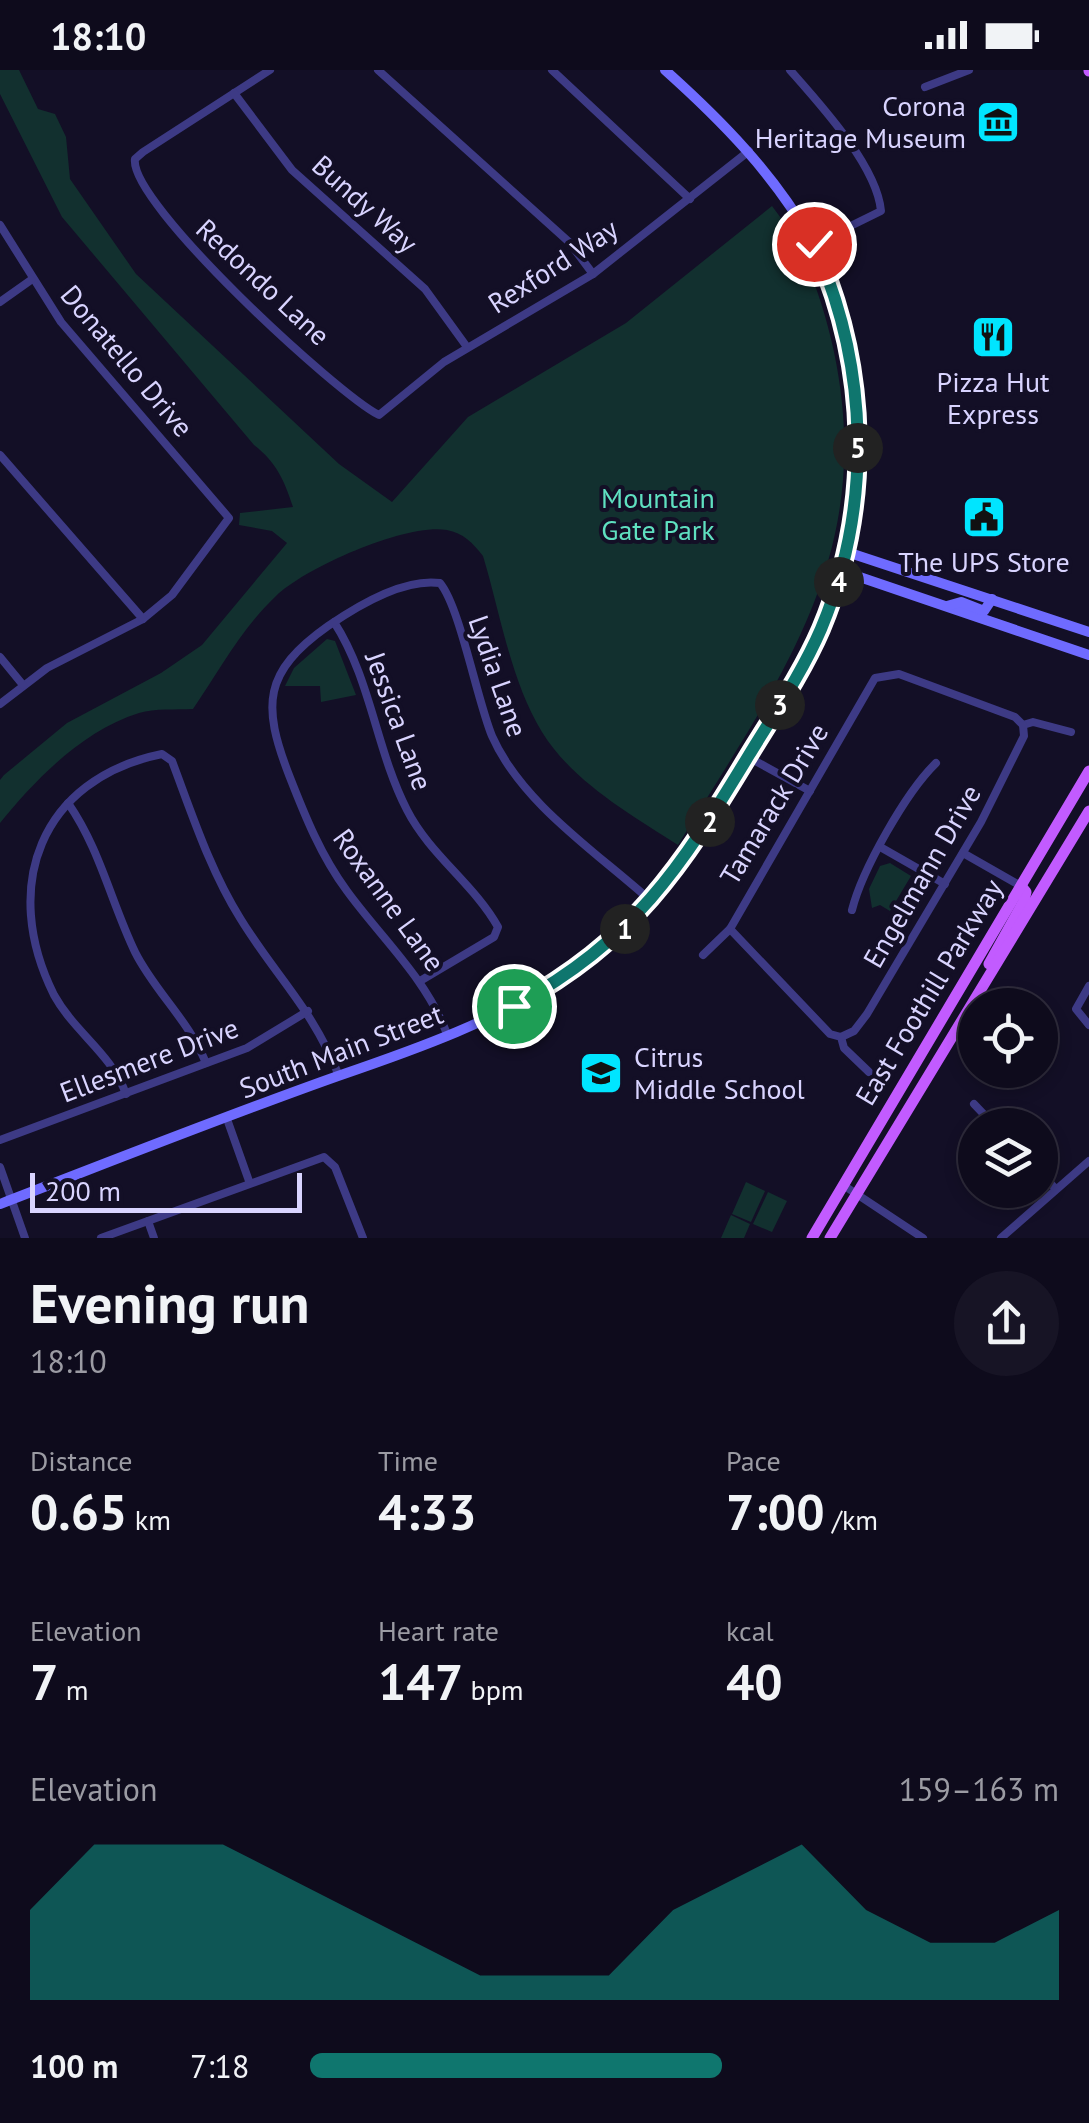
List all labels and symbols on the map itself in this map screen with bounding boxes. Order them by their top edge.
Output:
place label: Corona Heritage Museum [755,87,966,156]
museum icon: Corona Heritage Museum [975,99,1021,145]
street label: Bundy Way [305,146,426,261]
pin [772,202,857,287]
street label: Redondo Lane [189,210,338,353]
street label: Rexford Way [481,210,625,321]
street label: Donatello Drive [53,277,202,444]
restaurant icon: Pizza Hut Express [970,314,1016,360]
place label: Pizza Hut Express [937,363,1050,432]
pin: 5 [833,423,883,473]
park label: Mountain Gate Park [601,479,715,548]
public building icon: The UPS Store [961,494,1007,540]
place label: The UPS Store [898,543,1070,580]
pin: 4 [814,557,864,607]
street label: Lydia Lane [460,610,536,741]
street label: Jessica Lane [357,646,442,795]
pin: 3 [755,680,805,730]
street label: Tamarack Drive [711,716,836,891]
street label: Engelmann Drive [854,778,989,974]
pin: 2 [685,797,735,847]
street label: Roxanne Lane [325,821,454,978]
street label: East Foothill Parkway [846,872,1011,1112]
pin: 1 [600,904,650,954]
pin [472,964,557,1049]
street label: South Main Street [234,995,448,1106]
street label: Ellesmere Drive [54,1009,243,1111]
place label: Citrus Middle School [634,1038,805,1107]
school or university icon: Citrus Middle School [578,1050,624,1096]
scale bar [30,1168,302,1212]

